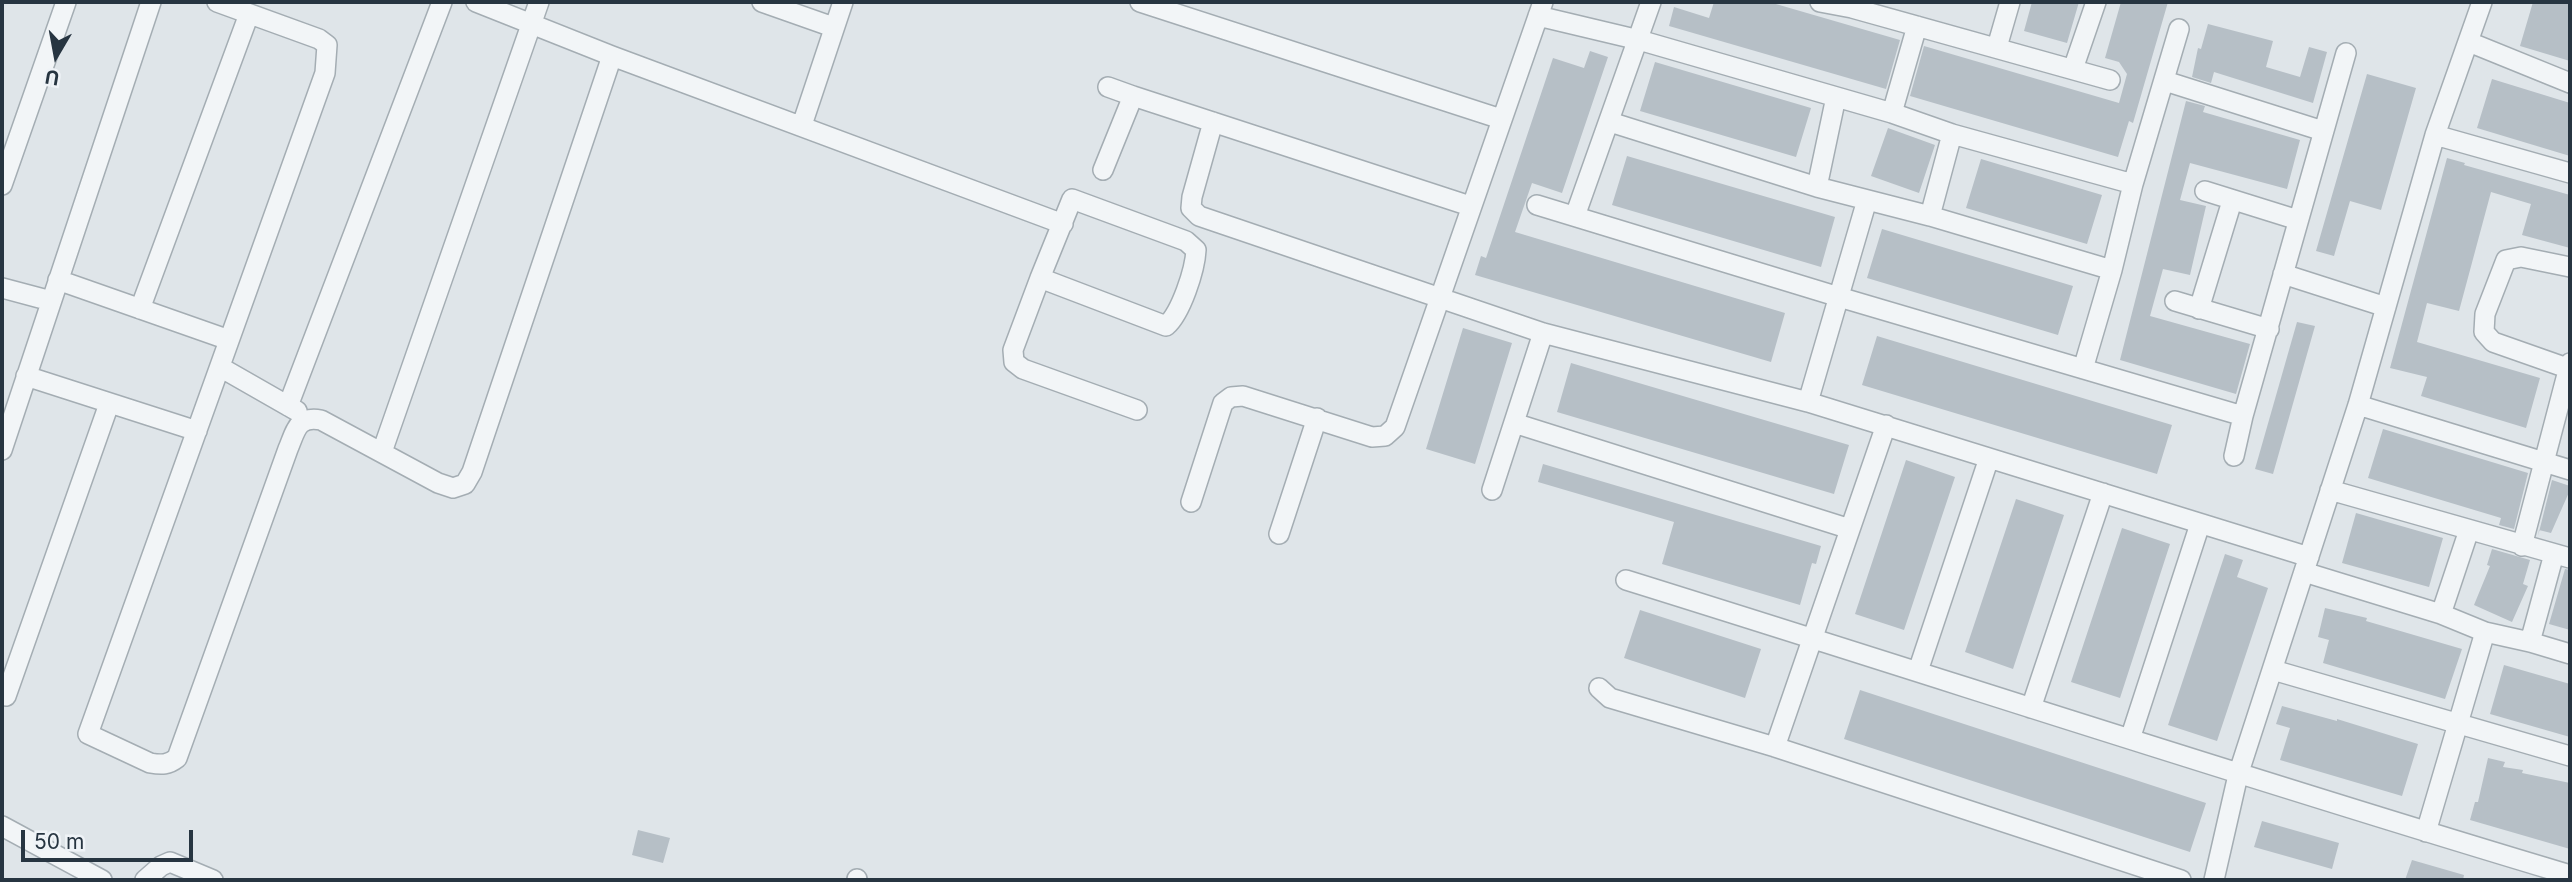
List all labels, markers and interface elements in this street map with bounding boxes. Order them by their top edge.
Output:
north arrow [21,21,91,91]
text: U [43,65,61,90]
scale bar [24,816,196,860]
text: 50 m [34,829,84,854]

